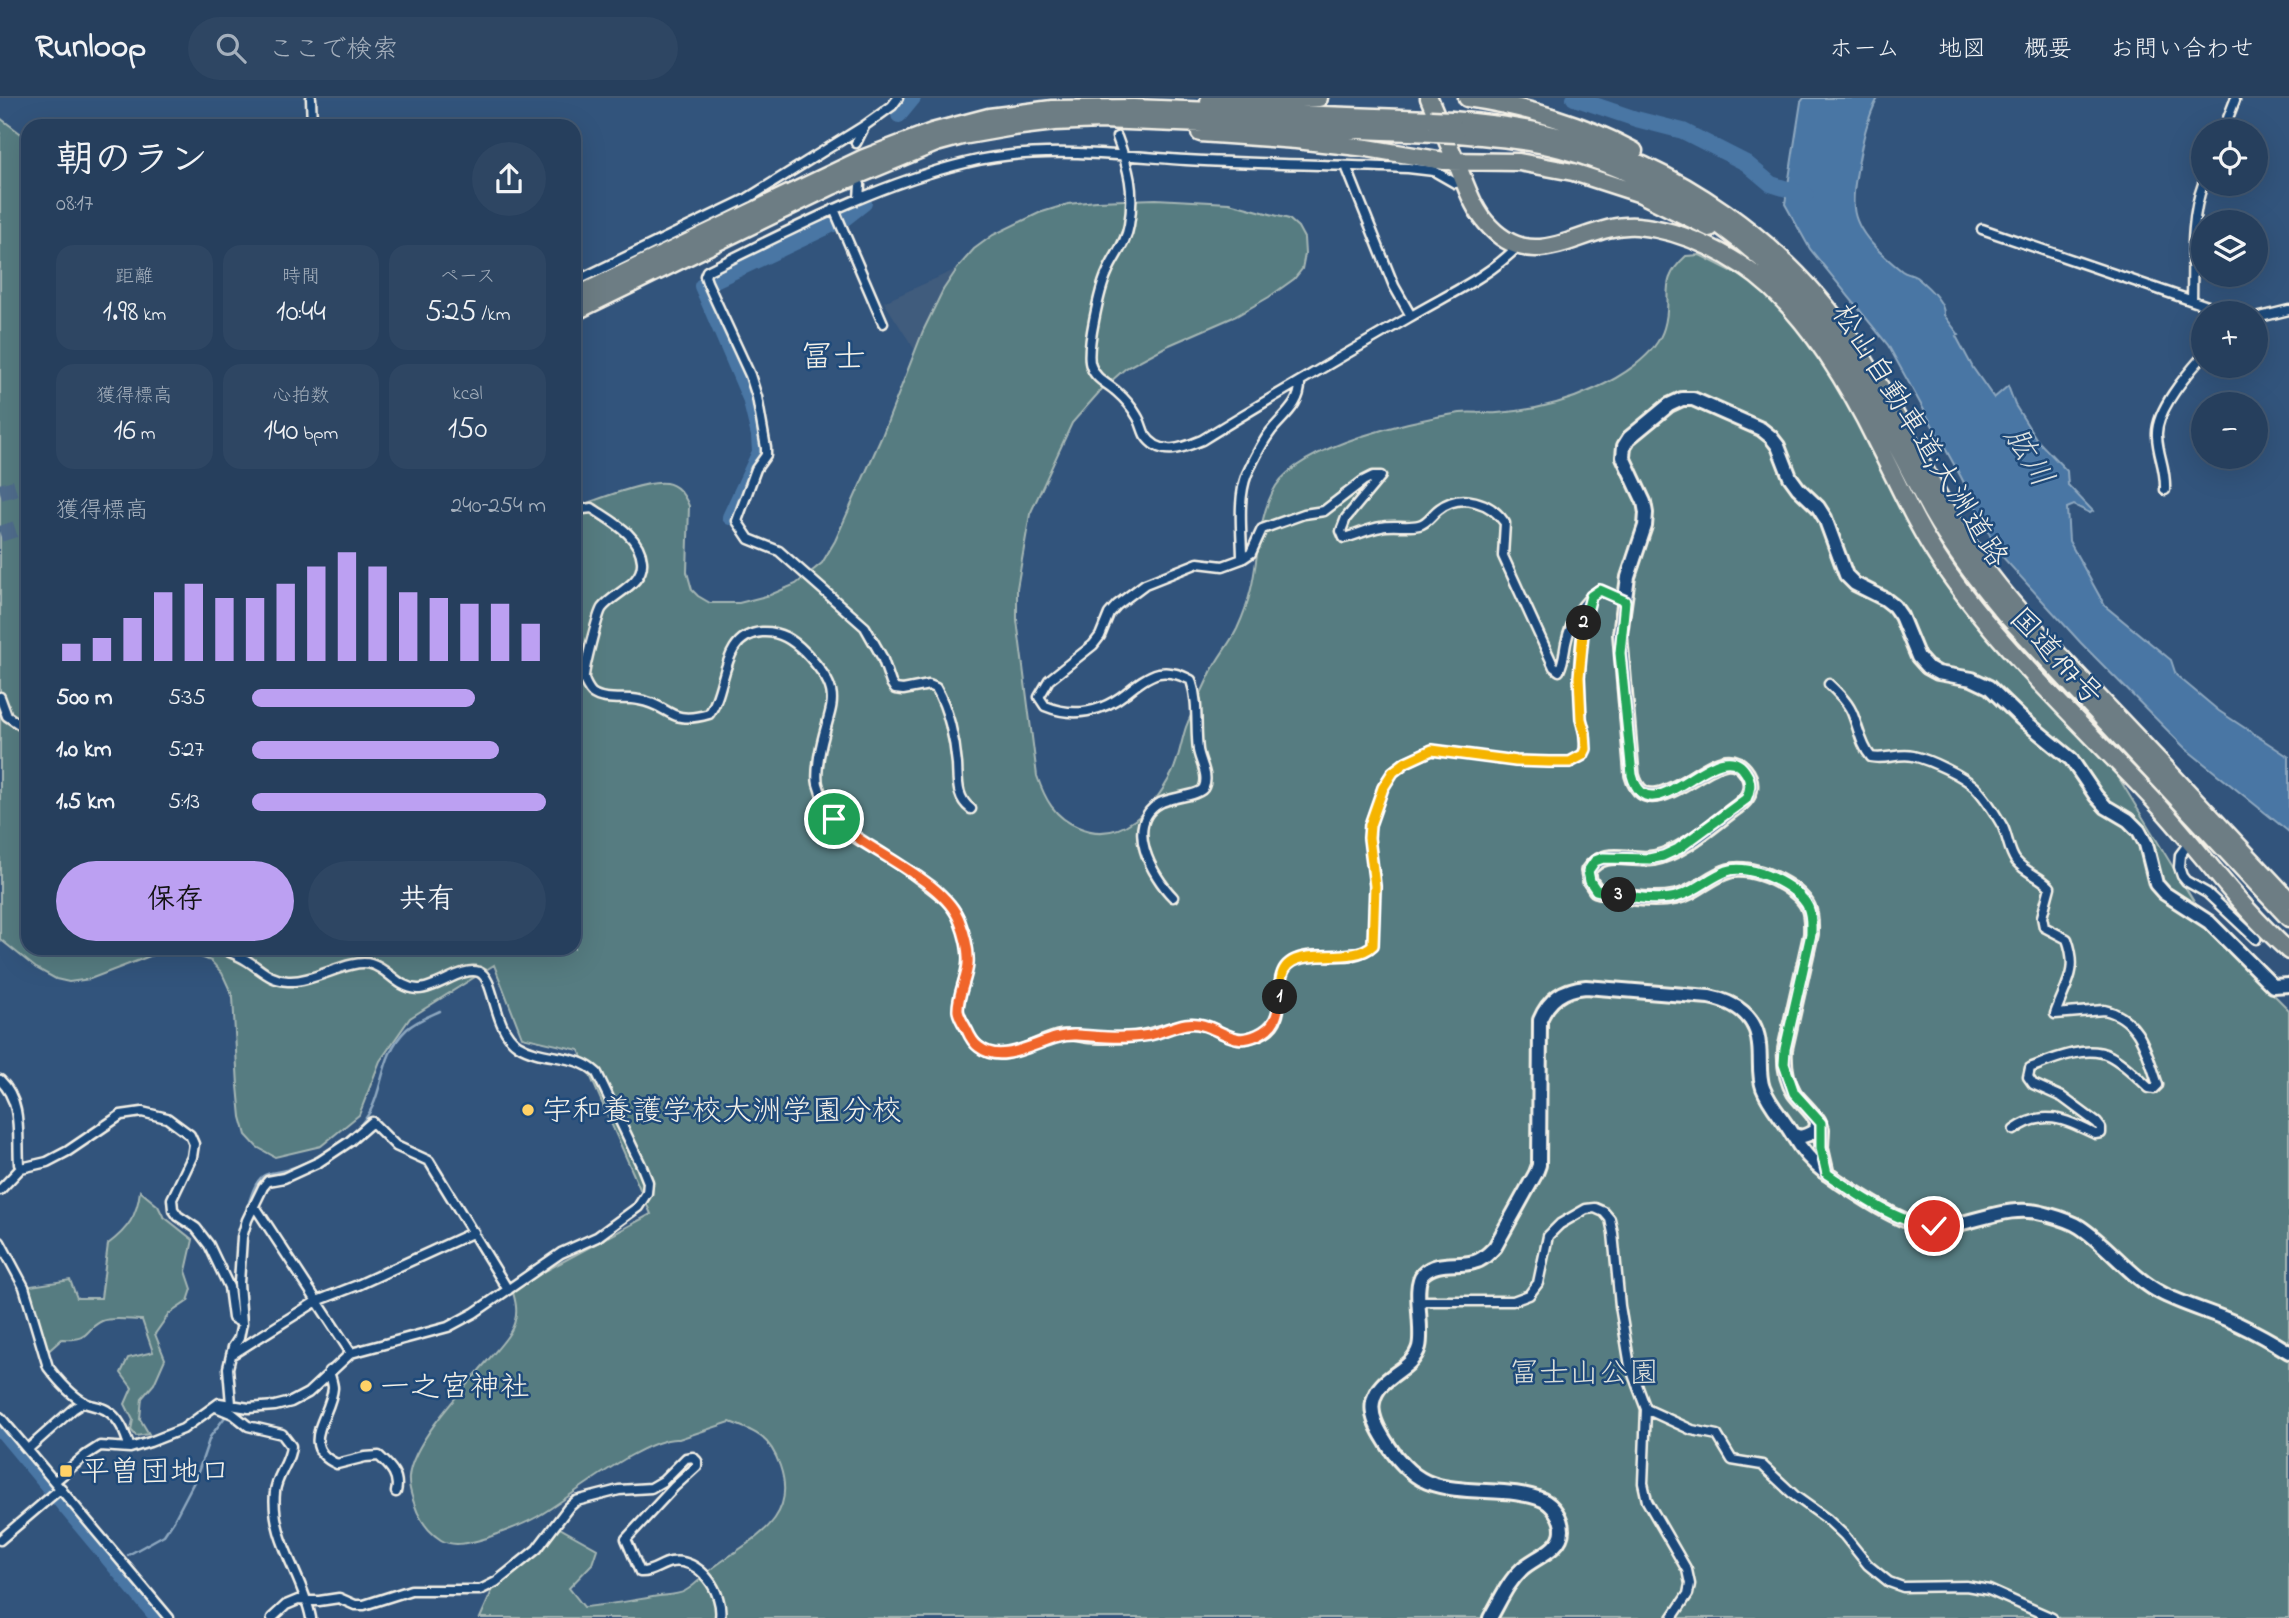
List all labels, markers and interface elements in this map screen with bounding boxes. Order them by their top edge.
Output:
search box [188,17,678,80]
text: Runloop [35,24,146,72]
icon: search [212,29,250,67]
text: ここで検索 [268,32,398,70]
text: ホーム [1829,33,1900,68]
text: 地図 [1938,33,1986,68]
text: 概要 [2024,33,2072,68]
text: お問い合わせ [2110,33,2254,68]
map controls [2191,119,2268,469]
button: locate [2191,119,2268,196]
text: 朝のラン [56,134,208,190]
button: share [472,142,546,216]
text: 08:17 [56,188,93,221]
button: layers [2191,210,2268,287]
text: 距離 [115,264,153,291]
text: 時間 [282,264,320,291]
text: ペース [440,264,496,291]
text: 1.98 [102,291,138,335]
text: 10:44 [276,291,326,335]
text: 5:25 [425,291,477,335]
street label: 松山自動車道;大洲道路 [1819,296,2018,577]
button: + [2191,301,2268,378]
text: km [138,302,166,329]
text: /km [477,302,510,329]
district label: 冨士 [800,335,866,383]
text: kcal [453,381,483,408]
text: 獲得標高 [96,383,172,410]
text: 心拍数 [272,383,330,410]
button: − [2191,392,2268,469]
text: 150 [448,408,488,452]
text: 16 [113,410,136,454]
text: 140 [264,410,298,454]
water label: 肱川 [1990,418,2064,497]
text: m [136,421,155,448]
text: bpm [298,421,338,448]
text: 240–254 m [451,490,546,523]
text: 獲得標高 [56,495,148,528]
street label: 国道197号 [1997,599,2112,717]
pin: 2 [1566,606,1602,640]
text: 2 [1579,609,1588,636]
text: 500 m [56,682,113,715]
text: 5:35 [168,682,206,715]
text: 1.0 km [56,734,112,767]
text: 5:27 [168,734,204,767]
text: 1.5 km [56,786,115,819]
text: 5:13 [168,786,200,819]
pin [804,789,864,849]
icon: arrive [815,800,853,838]
button: 保存 [56,861,294,941]
button: 共有 [308,861,546,941]
pin: 3 [1602,878,1636,912]
text: 3 [1615,881,1622,908]
pin: 1 [1262,979,1298,1014]
text: 1 [1276,983,1283,1010]
place label: 宇和養護学校大洲学園分校 [542,1091,902,1135]
marker: 宇和養護学校大洲学園分校 [520,1102,536,1118]
pin [1904,1196,1964,1256]
icon: check [1915,1207,1953,1245]
park label: 冨士山公園 [1509,1353,1659,1397]
place label: 一之宮神社 [380,1367,530,1411]
marker: 一之宮神社 [358,1378,374,1394]
place label: 平曽団地口 [80,1452,230,1496]
marker: 平曽団地口 [58,1463,74,1479]

